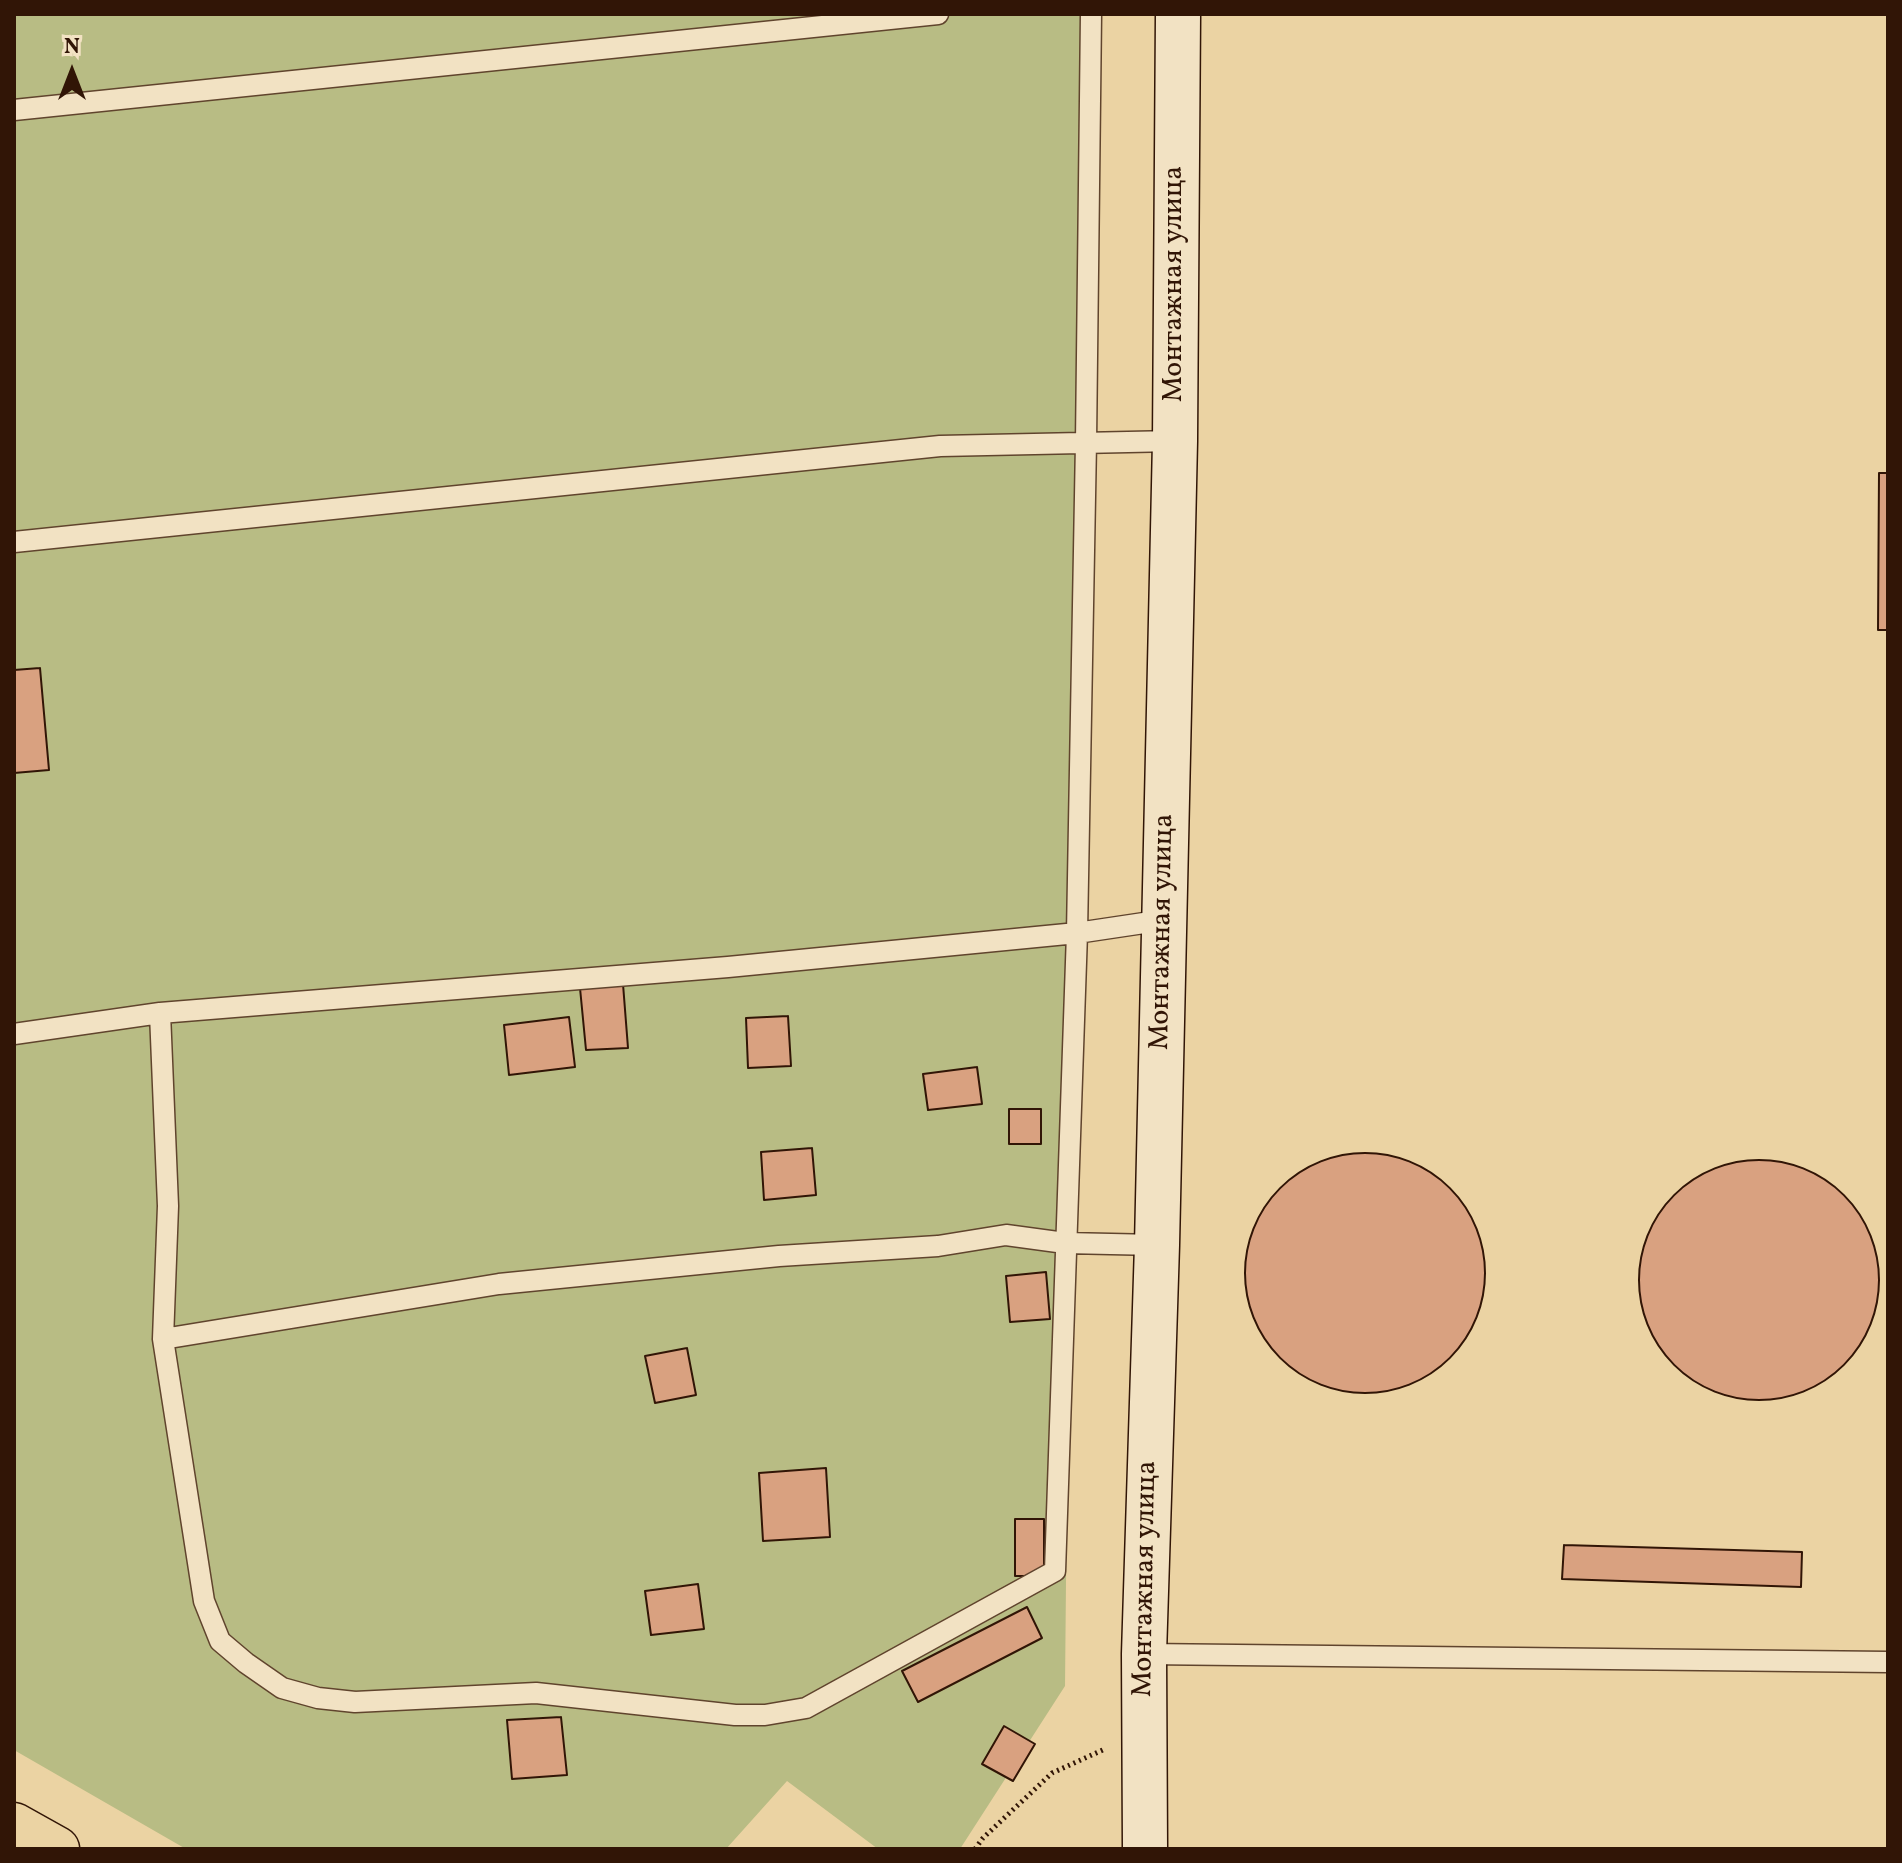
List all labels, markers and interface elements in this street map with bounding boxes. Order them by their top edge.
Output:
north arrow [32,32,112,112]
text: N [64,32,80,63]
street label: Монтажная улица [1159,166,1193,402]
street label: Монтажная улица [1145,814,1183,1050]
street label: Монтажная улица [1128,1461,1166,1697]

